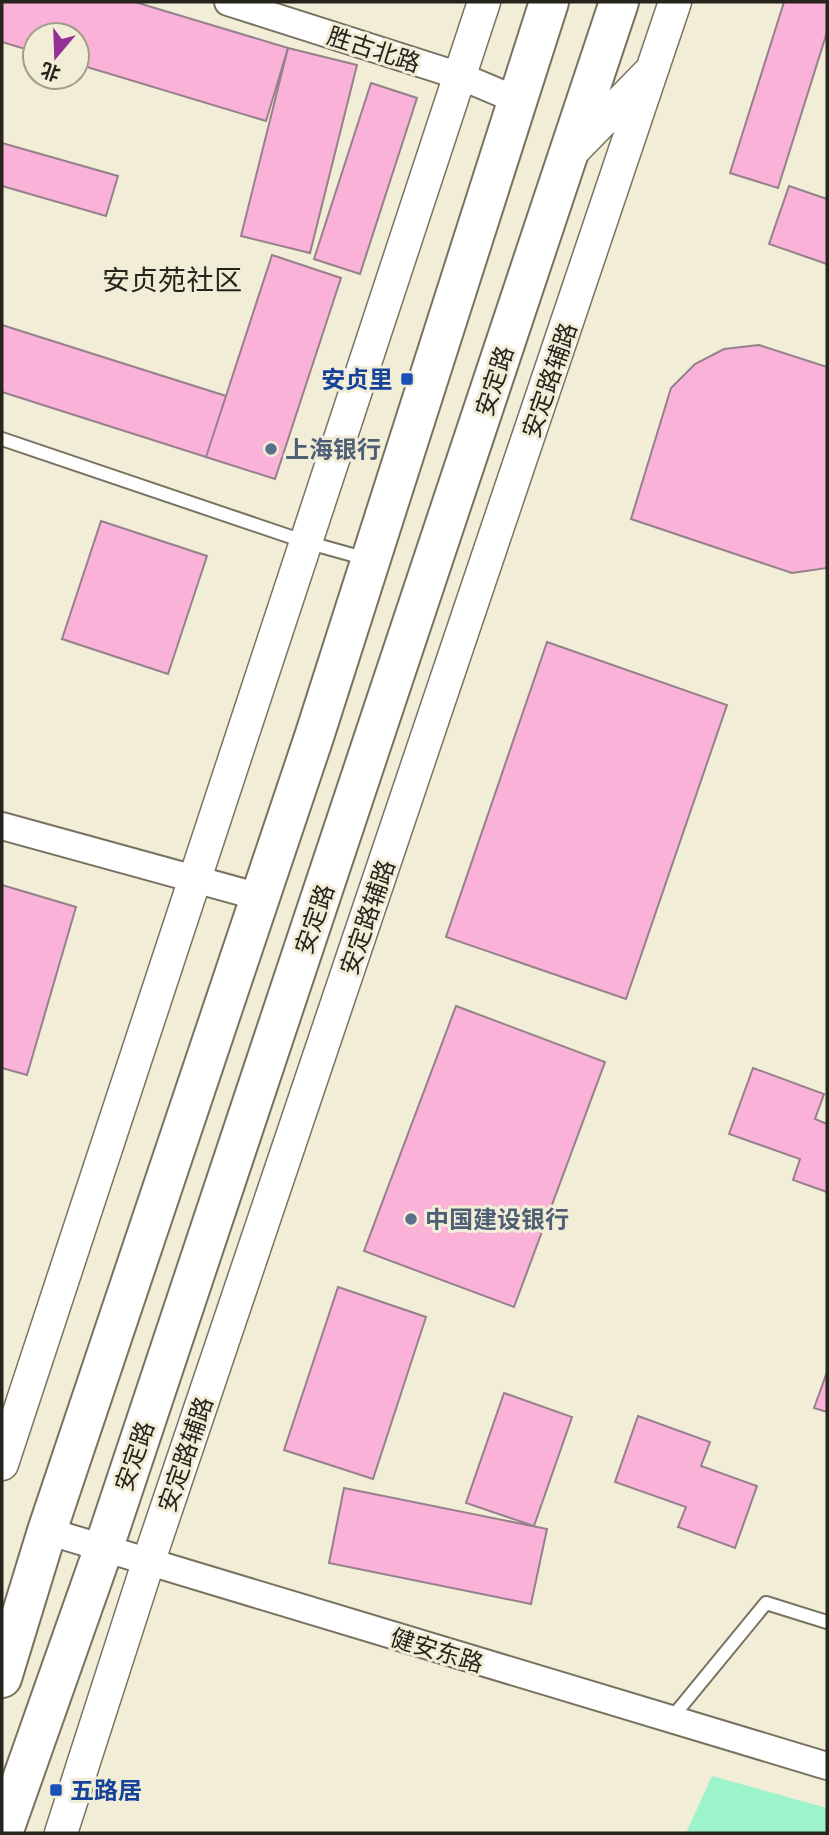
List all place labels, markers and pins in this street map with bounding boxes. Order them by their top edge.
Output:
place label: 安贞里 [321,361,393,397]
marker: 安贞里 [399,371,415,387]
place label: 上海银行 [285,431,381,467]
marker: 上海银行 [263,441,279,457]
place label: 中国建设银行 [425,1201,569,1237]
marker: 中国建设银行 [403,1211,419,1227]
place label: 五路居 [70,1772,142,1808]
marker: 五路居 [48,1782,64,1798]

